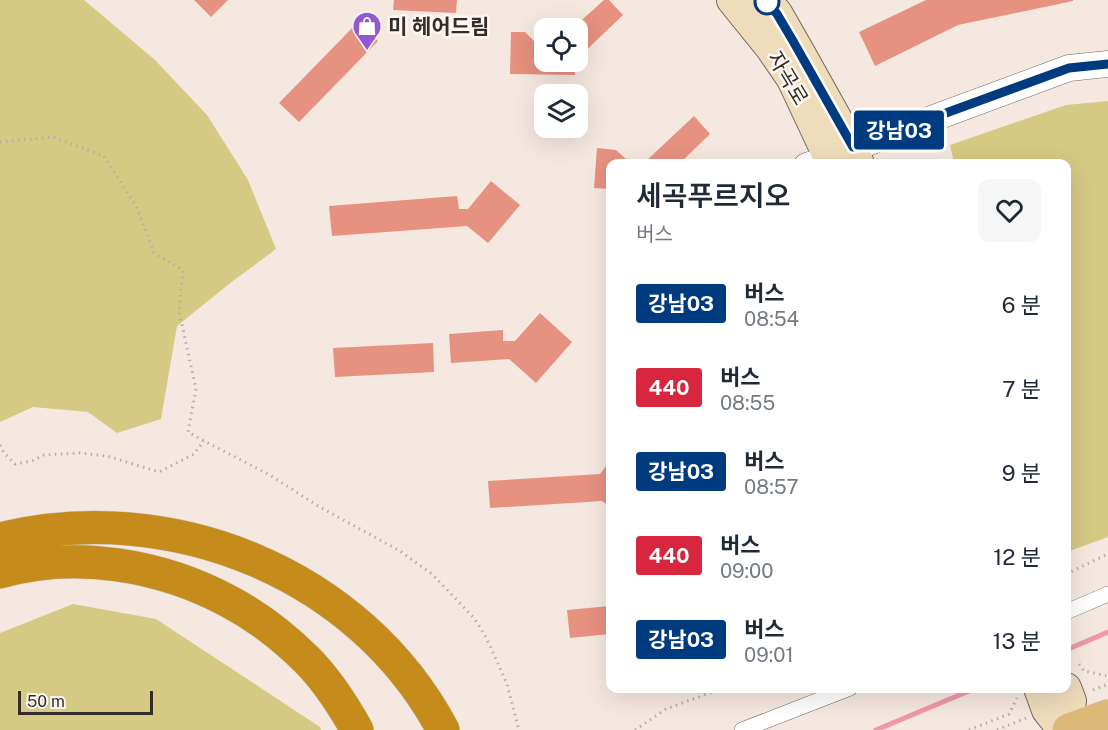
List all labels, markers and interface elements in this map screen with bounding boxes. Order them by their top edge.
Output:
unlabelled marker [754,0,780,15]
shop icon: 미 헤어드림 [351,10,383,52]
place label: 미 헤어드림 [388,14,489,39]
map controls [534,18,588,138]
button: locate [534,18,588,72]
street label: 자곡로 [762,47,814,109]
button: layers [534,84,588,138]
line badge: 강남03 [857,110,941,150]
text: 강남03 [866,118,932,143]
text: 세곡푸르지오 [636,179,791,212]
button: heart [978,179,1041,242]
text: 버스 [636,222,673,246]
text: 버스 [744,280,785,306]
text: 강남03 [648,291,714,316]
text: 6 분 [1002,292,1041,318]
text: 08:54 [744,307,799,331]
text: 버스 [720,364,760,390]
text: 440 [648,375,690,400]
text: 7 분 [1002,376,1041,402]
text: 08:55 [720,391,775,415]
text: 버스 [744,448,785,474]
text: 강남03 [648,459,714,484]
text: 9 분 [1002,460,1041,486]
text: 08:57 [744,475,798,499]
text: 버스 [720,532,760,558]
text: 440 [648,543,690,568]
text: 12 분 [993,544,1041,570]
text: 09:00 [720,559,773,583]
text: 버스 [744,616,785,642]
text: 강남03 [648,627,714,652]
text: 13 분 [993,628,1041,654]
text: 09:01 [744,643,794,667]
scale bar [18,688,153,716]
text: 50 m [27,692,65,711]

